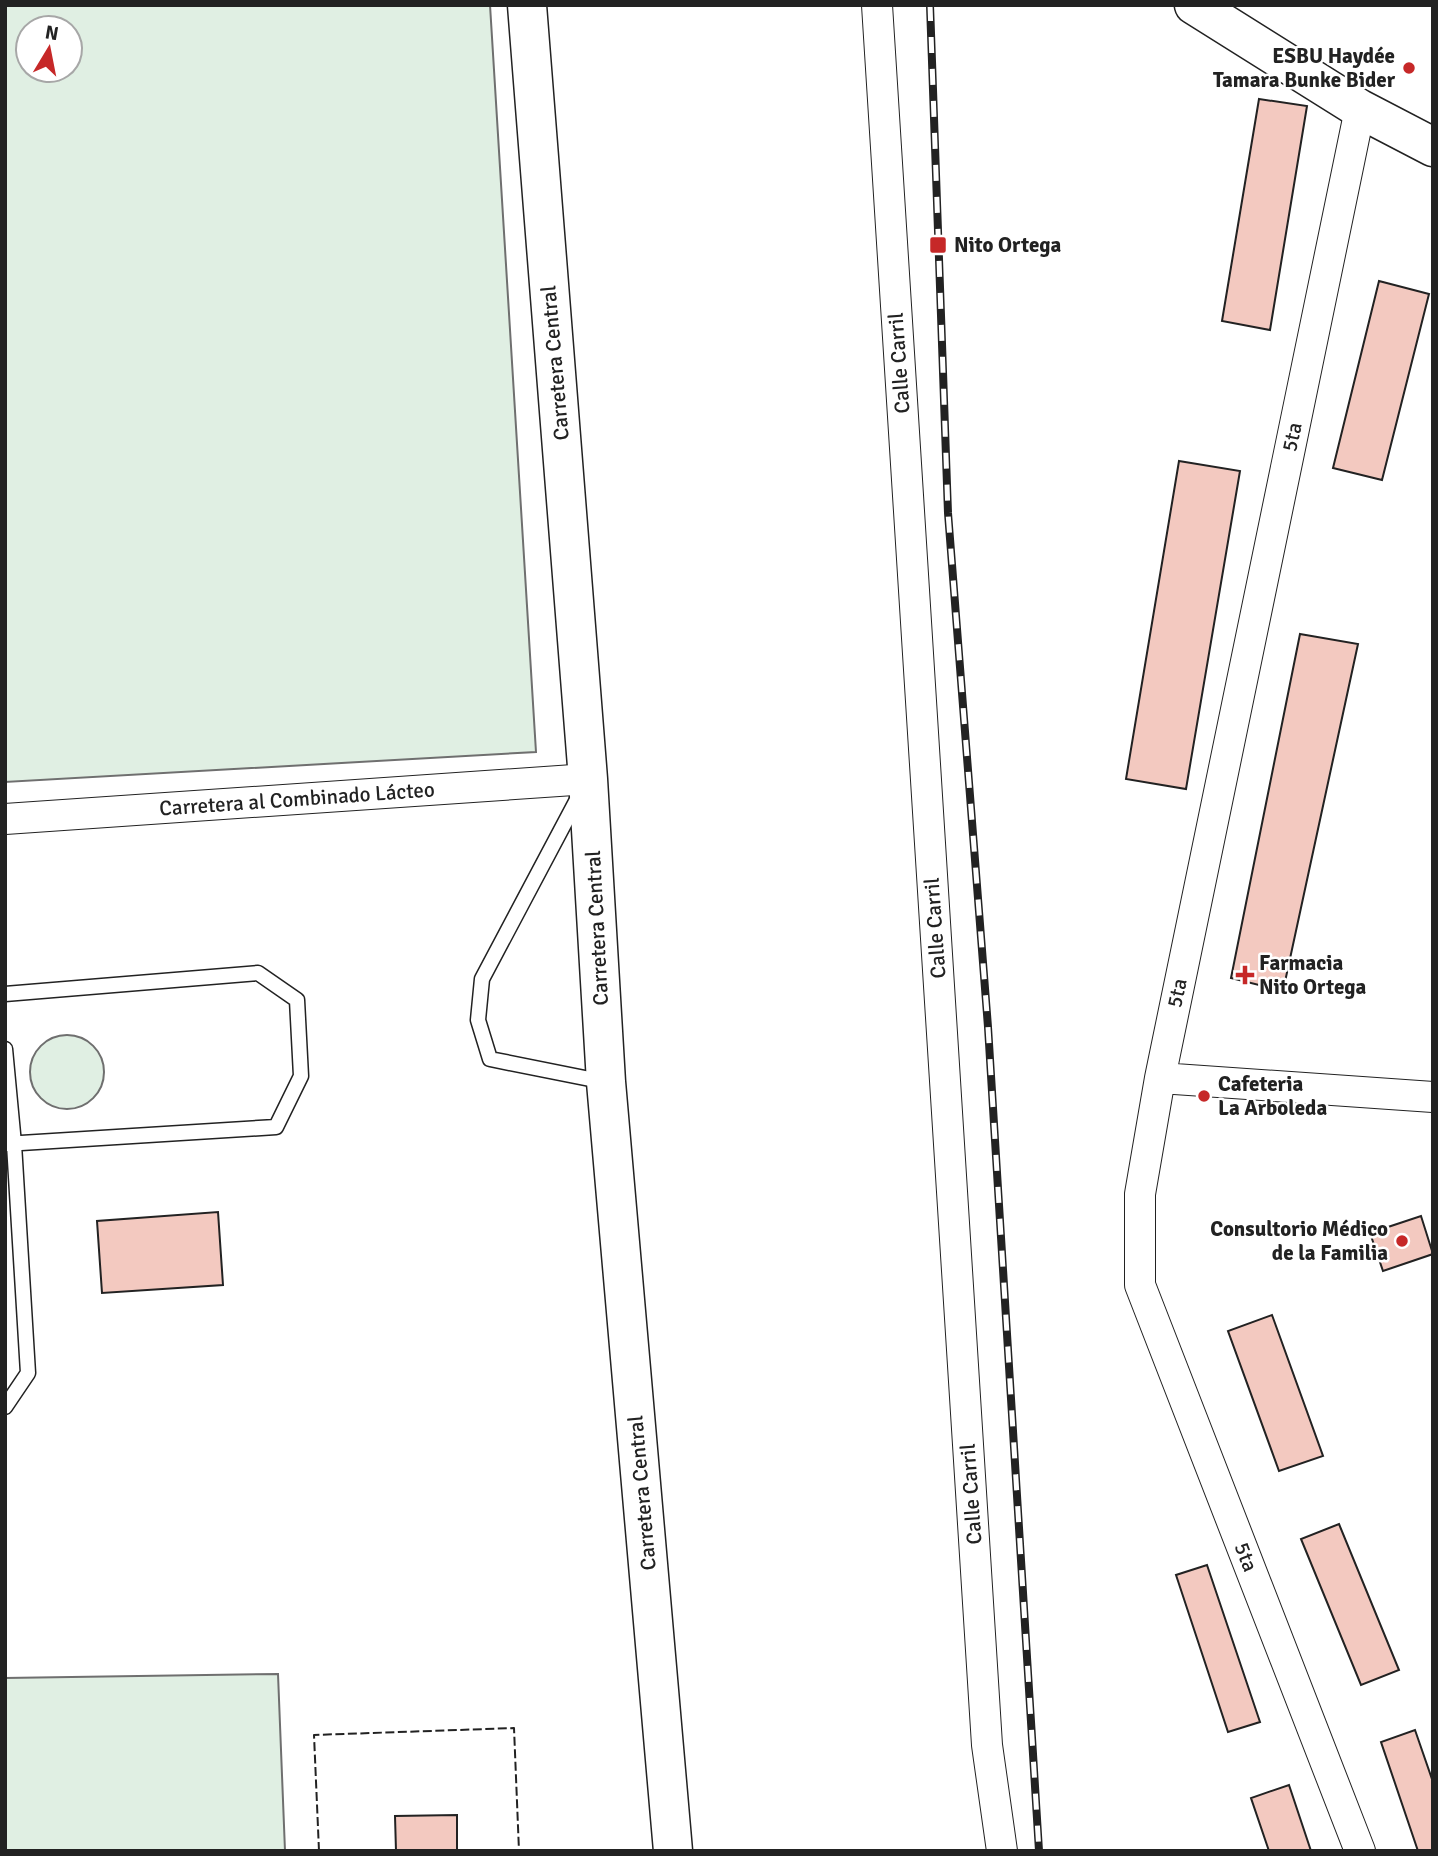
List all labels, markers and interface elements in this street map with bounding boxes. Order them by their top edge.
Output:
north arrow [14,14,84,84]
text: N [43,20,60,46]
place label: ESBU Haydée Tamara Bunke Bider [1213,43,1396,93]
marker: ESBU Haydée Tamara Bunke Bider [1401,60,1417,76]
place label: Nito Ortega [954,232,1062,258]
marker: Nito Ortega [928,235,948,255]
street label: Carretera Central [535,284,575,442]
street label: Calle Carril [883,312,915,414]
street label: 5ta [1276,420,1308,454]
street label: Carretera al Combinado Lácteo [158,776,436,822]
street label: Carretera Central [580,850,614,1006]
street label: Calle Carril [919,877,951,979]
place label: Farmacia Nito Ortega [1259,950,1367,1000]
marker: Farmacia Nito Ortega [1237,967,1253,983]
street label: 5ta [1161,976,1193,1010]
place label: Cafeteria La Arboleda [1218,1071,1327,1121]
marker: Cafeteria La Arboleda [1196,1088,1212,1104]
place label: Consultorio Médico de la Familia [1210,1216,1388,1266]
marker: Consultorio Médico de la Familia [1394,1233,1410,1249]
street label: Carretera Central [622,1414,662,1572]
street label: Calle Carril [955,1443,987,1545]
street label: 5ta [1229,1539,1263,1575]

